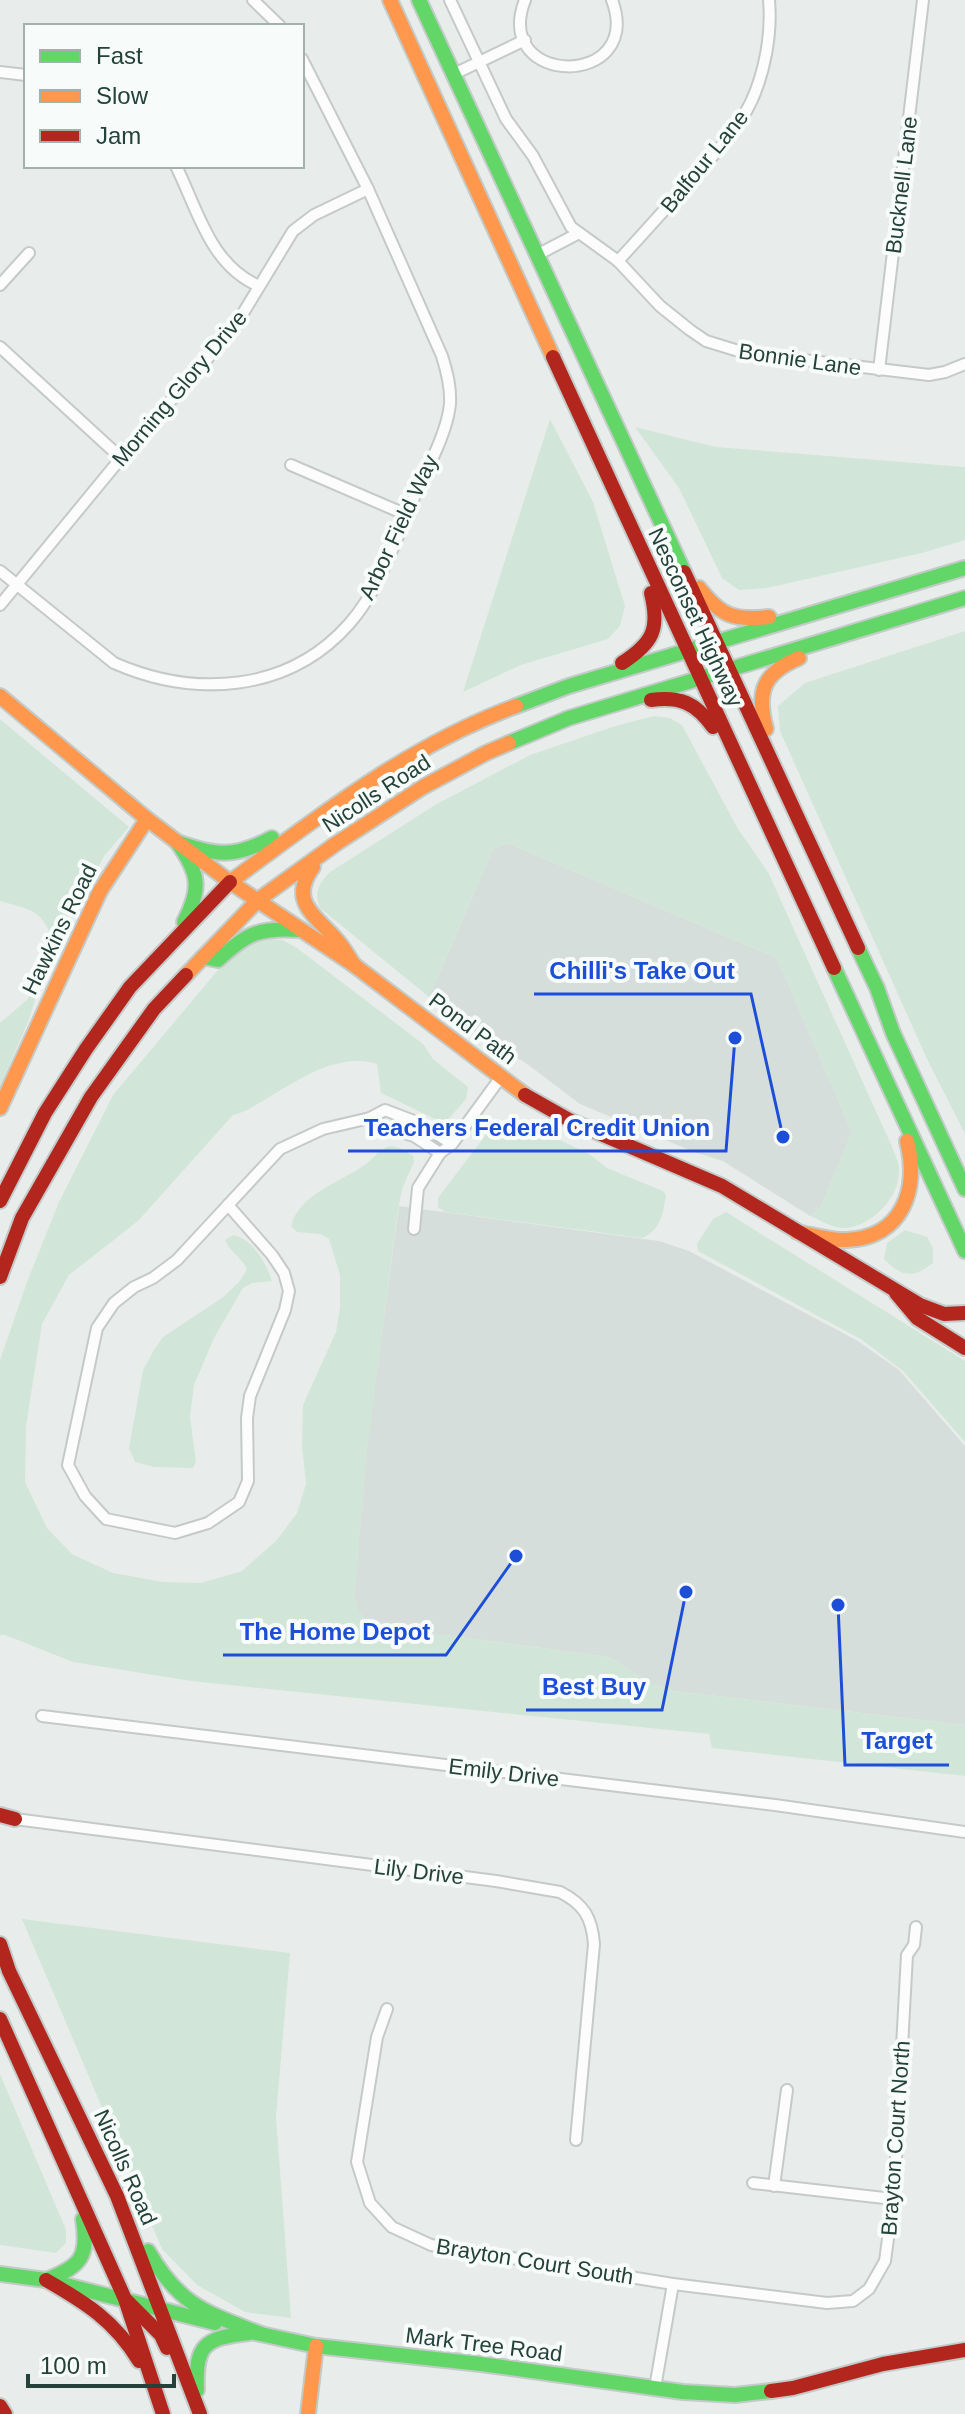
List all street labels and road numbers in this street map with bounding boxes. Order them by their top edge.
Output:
street label: Balfour Lane [655,105,753,218]
street label: Bucknell Lane [881,115,922,255]
street label: Morning Glory Drive [107,305,252,471]
street label: Bonnie Lane [737,339,863,380]
street label: Arbor Field Way [354,451,443,604]
street label: Nesconset Highway [643,524,748,711]
street label: Nicolls Road [318,749,435,838]
street label: Hawkins Road [17,860,102,998]
street label: Pond Path [424,987,521,1069]
street label: Emily Drive [447,1753,561,1792]
street label: Lily Drive [373,1854,465,1889]
street label: Brayton Court North [876,2040,915,2236]
street label: Nicolls Road [89,2106,162,2229]
street label: Brayton Court South [435,2234,635,2289]
street label: Mark Tree Road [404,2322,564,2367]

